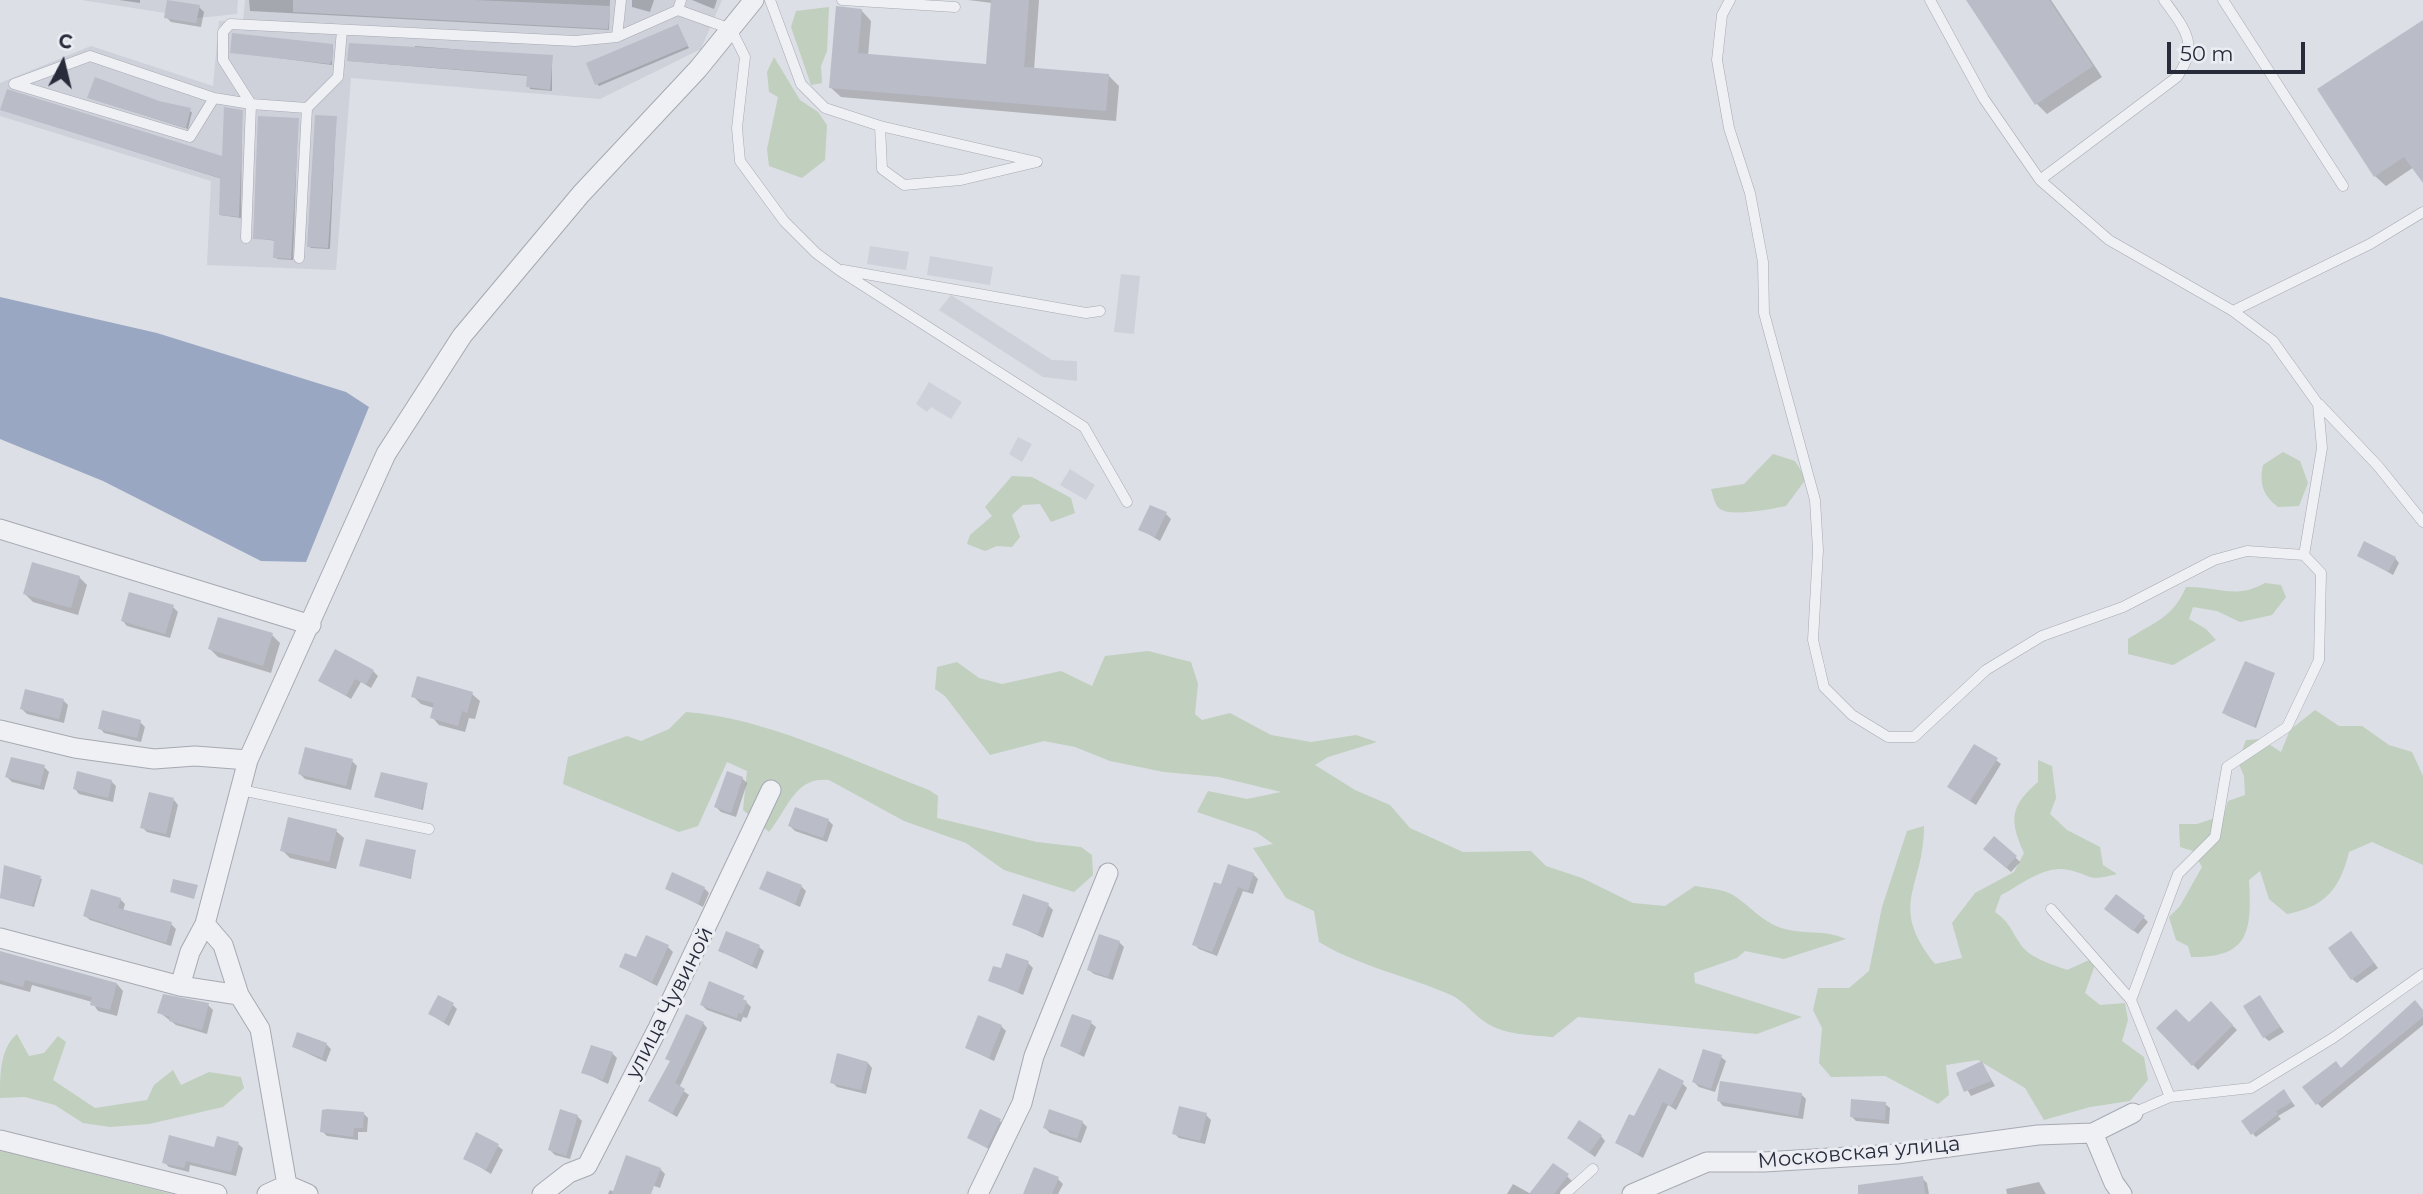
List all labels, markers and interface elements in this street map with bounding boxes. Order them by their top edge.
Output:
north arrow [28,28,98,98]
scale bar [2171,28,2309,72]
text: С [57,29,74,54]
text: 50 m [2180,41,2234,66]
street label: улица Чувиной [621,923,719,1083]
street label: Московская улица [1757,1132,1961,1174]

